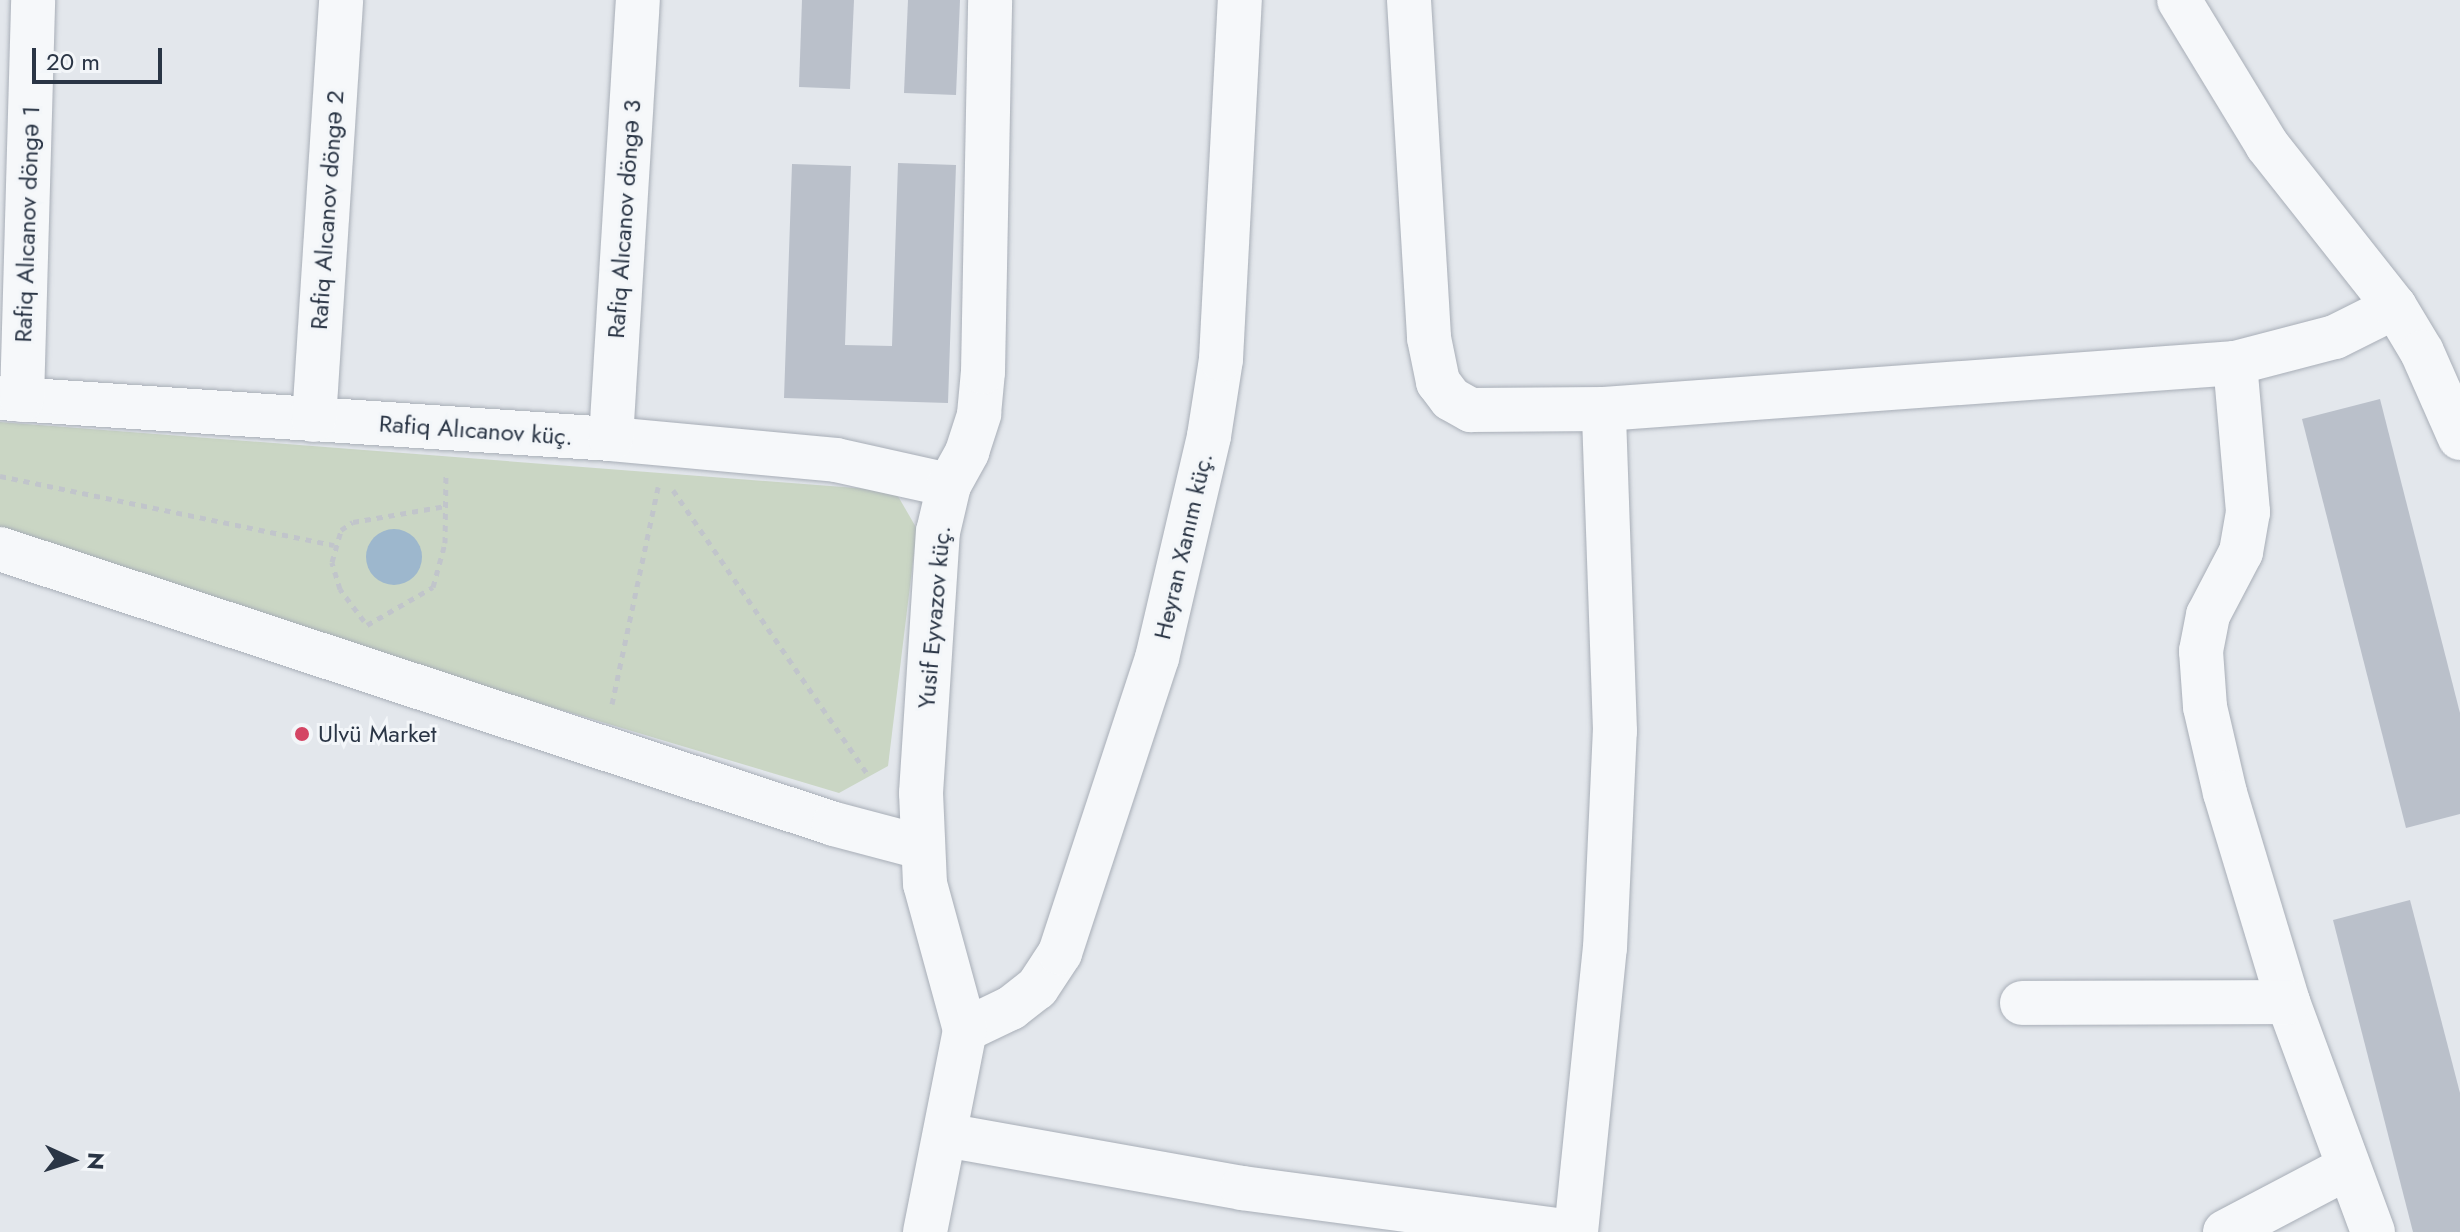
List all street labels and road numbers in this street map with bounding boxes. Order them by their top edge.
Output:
street label: Rafiq Alıcanov döngə 2 [304,89,350,331]
street label: Rafiq Alıcanov döngə 3 [601,99,647,339]
street label: Rafiq Alıcanov döngə 1 [8,105,46,343]
street label: Rafiq Alıcanov küç. [378,409,574,451]
street label: Heyran Xanım küç. [1148,450,1218,642]
street label: Yusif Eyvazov küç. [912,524,956,710]

